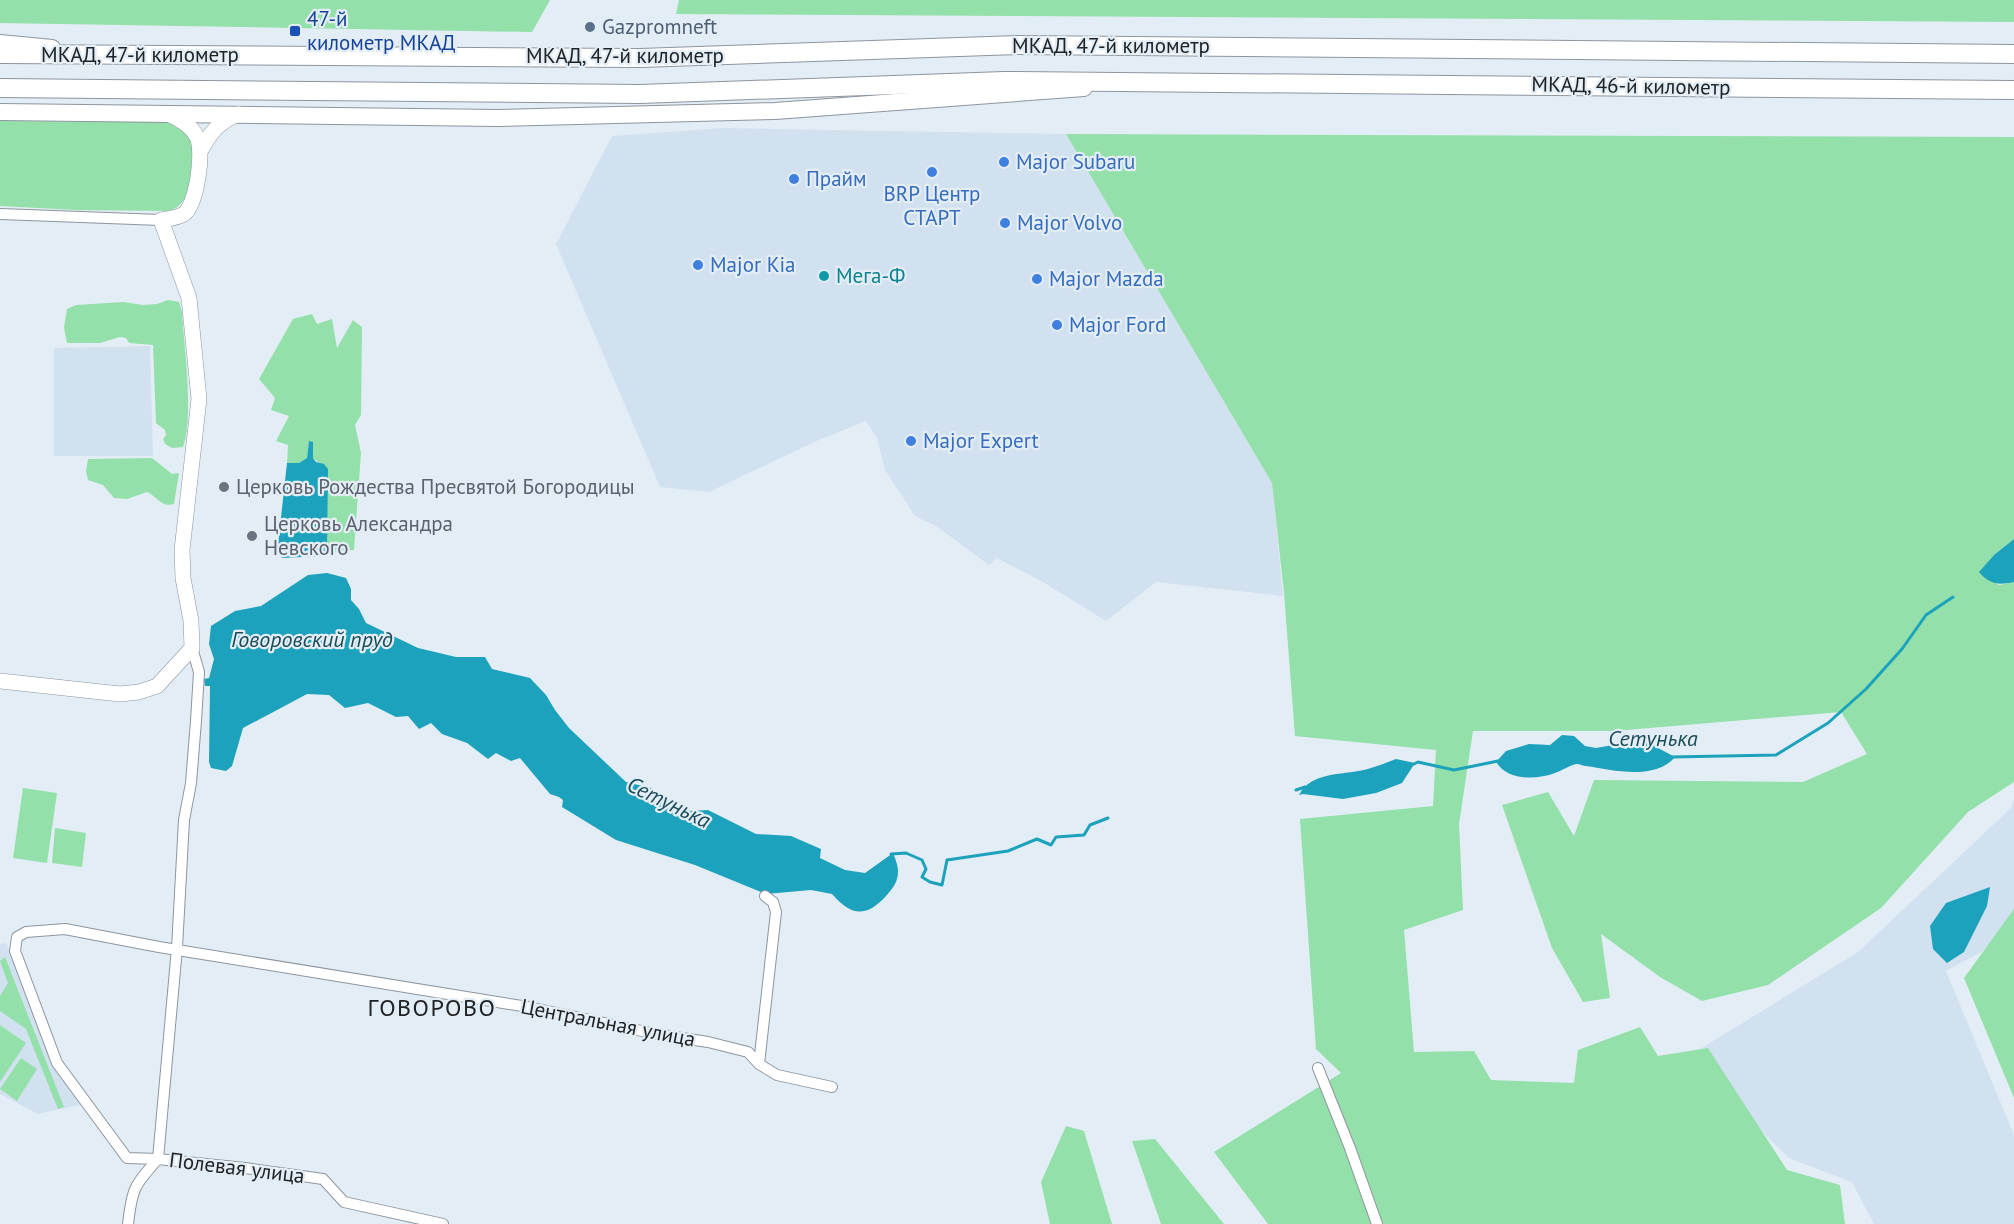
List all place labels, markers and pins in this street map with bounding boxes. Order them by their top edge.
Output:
place label: 47-й километр МКАД [307,5,456,56]
place label: Gazpromneft [602,13,717,40]
marker: Gazpromneft [583,20,597,34]
marker: 47-й километр МКАД [288,24,302,38]
place label: Major Subaru [1016,148,1135,175]
marker: Major Subaru [997,155,1011,169]
place label: Прайм [806,165,867,192]
marker: BRP Центр СТАРТ [925,165,939,179]
marker: Прайм [787,172,801,186]
place label: BRP Центр СТАРТ [884,180,980,231]
place label: Major Volvo [1017,209,1122,236]
marker: Major Volvo [998,216,1012,230]
place label: Major Kia [710,251,796,278]
marker: Major Kia [691,258,705,272]
place label: Мега-Ф [836,262,905,289]
place label: Major Mazda [1049,265,1164,292]
marker: Мега-Ф [817,269,831,283]
marker: Major Mazda [1030,272,1044,286]
place label: Major Ford [1069,311,1166,338]
marker: Major Ford [1050,318,1064,332]
place label: Major Expert [923,427,1039,454]
marker: Major Expert [904,434,918,448]
place label: Церковь Рождества Пресвятой Богородицы [236,473,635,500]
marker: Церковь Рождества Пресвятой Богородицы [217,480,231,494]
place label: Церковь Александра Невского [264,510,453,561]
marker: Церковь Александра Невского [245,529,259,543]

